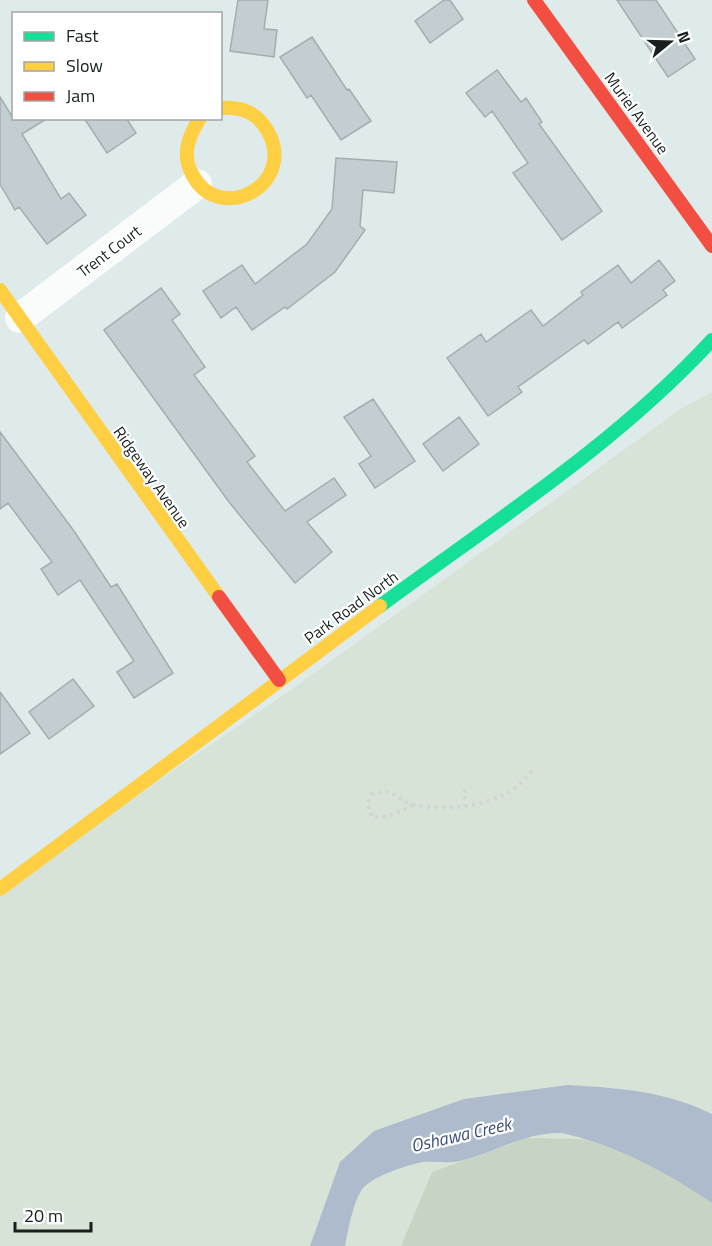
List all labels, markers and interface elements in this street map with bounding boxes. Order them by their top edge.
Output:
legend [12,12,222,120]
north arrow [640,12,700,72]
text: Fast [66,22,99,49]
text: N [671,28,697,46]
text: Slow [66,52,103,79]
street label: Muriel Avenue [599,67,675,159]
text: Jam [66,82,95,109]
street label: Trent Court [72,219,146,283]
street label: Ridgeway Avenue [108,421,196,533]
street label: Park Road North [299,565,403,649]
water label: Oshawa Creek [408,1109,516,1159]
scale bar [15,1195,92,1233]
text: 20 m [24,1202,63,1229]

